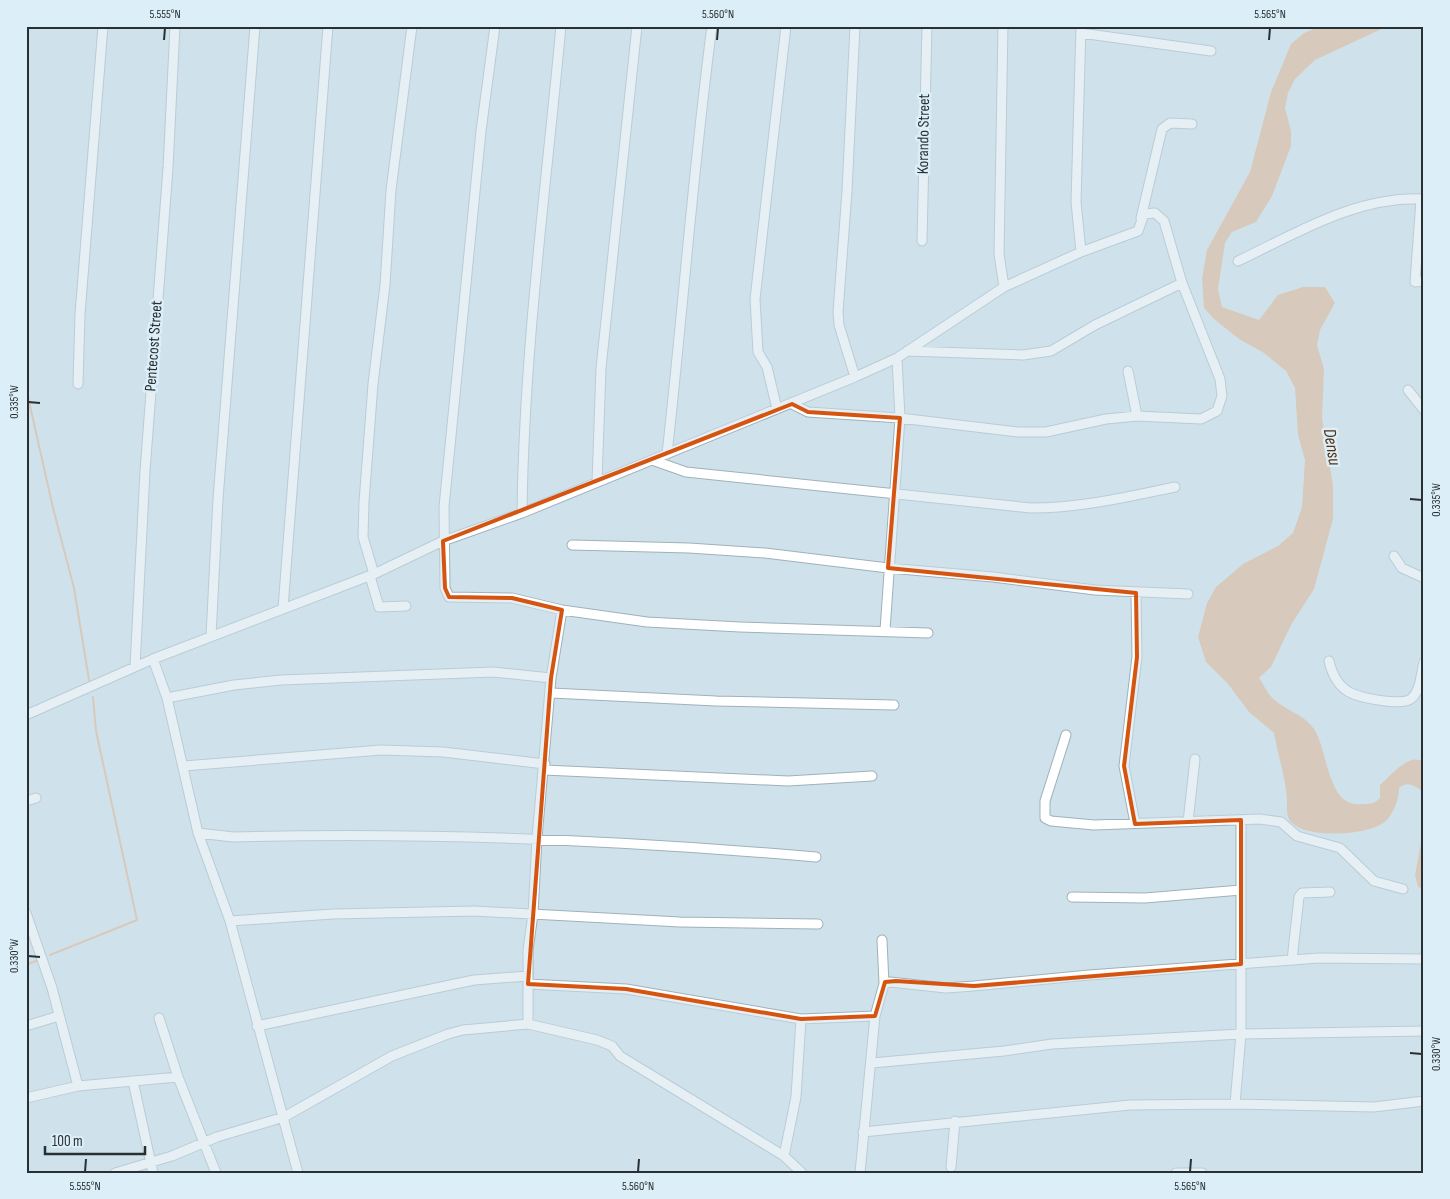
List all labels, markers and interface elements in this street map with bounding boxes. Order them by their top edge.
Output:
text: 5.555°N [149,7,181,22]
text: 5.560°N [702,7,734,22]
text: 5.565°N [1254,7,1286,22]
street label: Korando Street [914,93,934,174]
street label: Pentecost Street [141,300,167,392]
text: 0.335°W [7,385,22,419]
water label: Densu [1319,427,1345,468]
text: 0.335°W [1429,483,1444,517]
text: 0.330°W [7,939,22,973]
text: 0.330°W [1429,1037,1444,1071]
scale bar [45,1124,145,1156]
text: 100 m [52,1132,83,1151]
text: 5.555°N [69,1179,101,1194]
text: 5.560°N [622,1179,654,1194]
text: 5.565°N [1174,1179,1206,1194]

